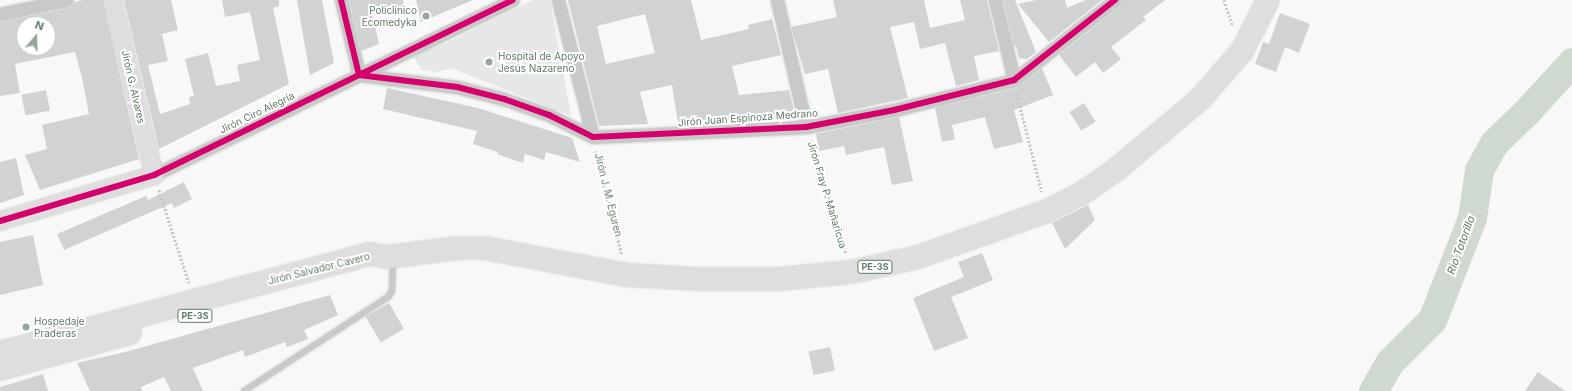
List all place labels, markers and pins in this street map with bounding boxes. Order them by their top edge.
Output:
place label: Policlinico Ecomedyka [362,4,417,28]
marker: Policlinico Ecomedyka [420,10,432,22]
place label: Hospital de Apoyo Jesús Nazareno [498,50,584,74]
marker: Hospital de Apoyo Jesús Nazareno [483,56,495,68]
place label: Hospedaje Praderas [34,315,85,338]
marker: Hospedaje Praderas [21,322,31,332]

